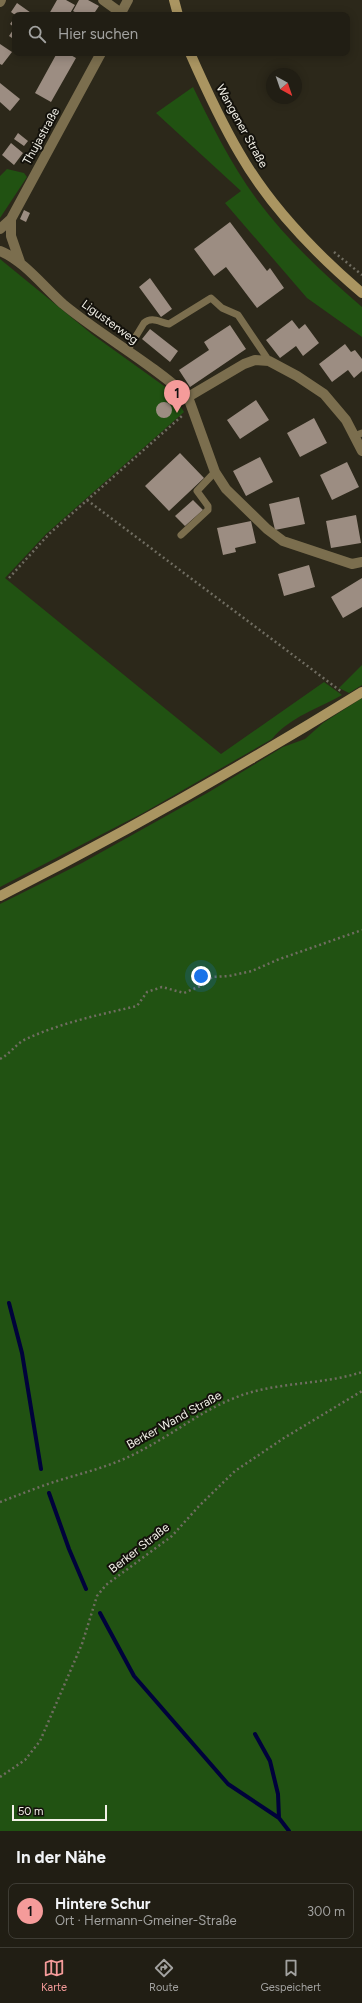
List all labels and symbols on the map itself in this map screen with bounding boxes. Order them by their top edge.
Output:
north arrow [266,68,302,104]
street label: Wangener Straße [213,82,271,170]
street label: Thujastraße [20,105,63,167]
street label: Ligusterweg [79,297,141,347]
pin: 1 [164,380,190,413]
your location [191,966,211,986]
street label: Berker Wand Straße [124,1388,224,1452]
street label: Berker Straße [106,1520,172,1576]
scale bar [12,1803,107,1822]

